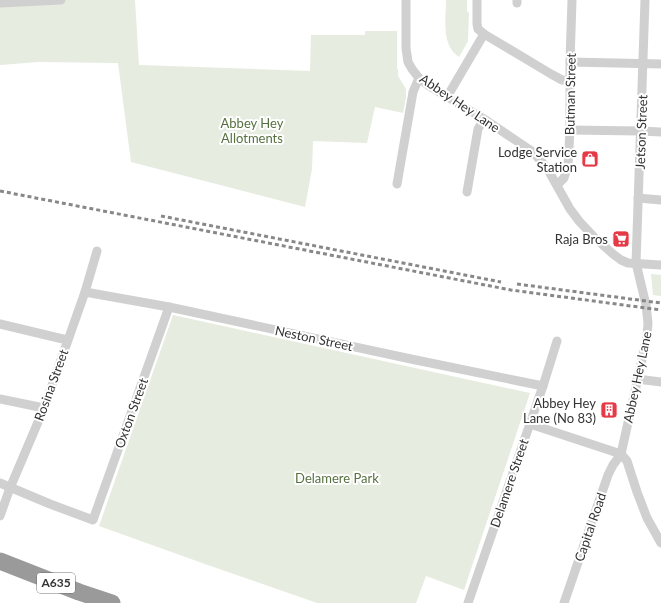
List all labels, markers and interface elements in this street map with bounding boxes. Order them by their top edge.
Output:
street label: Butman Street [561,52,579,135]
street label: Abbey Hey Lane [417,70,503,136]
street label: Jetson Street [632,94,650,170]
park label: Abbey Hey Allotments [221,115,284,146]
place label: Lodge Service Station [498,144,577,175]
shop icon: Lodge Service Station [580,149,600,169]
supermarket icon: Raja Bros [611,229,631,249]
place label: Raja Bros [555,231,608,247]
street label: Neston Street [274,322,355,354]
street label: Abbey Hey Lane [619,330,655,424]
street label: Rosina Street [31,347,71,423]
street label: Oxton Street [111,375,151,450]
place label: Abbey Hey Lane (No 83) [523,395,596,426]
building icon: Abbey Hey Lane (No 83) [599,400,619,420]
street label: Delamere Street [486,436,532,529]
park label: Delamere Park [295,470,379,486]
street label: Capital Road [571,490,609,564]
road number: A635 [37,573,75,593]

